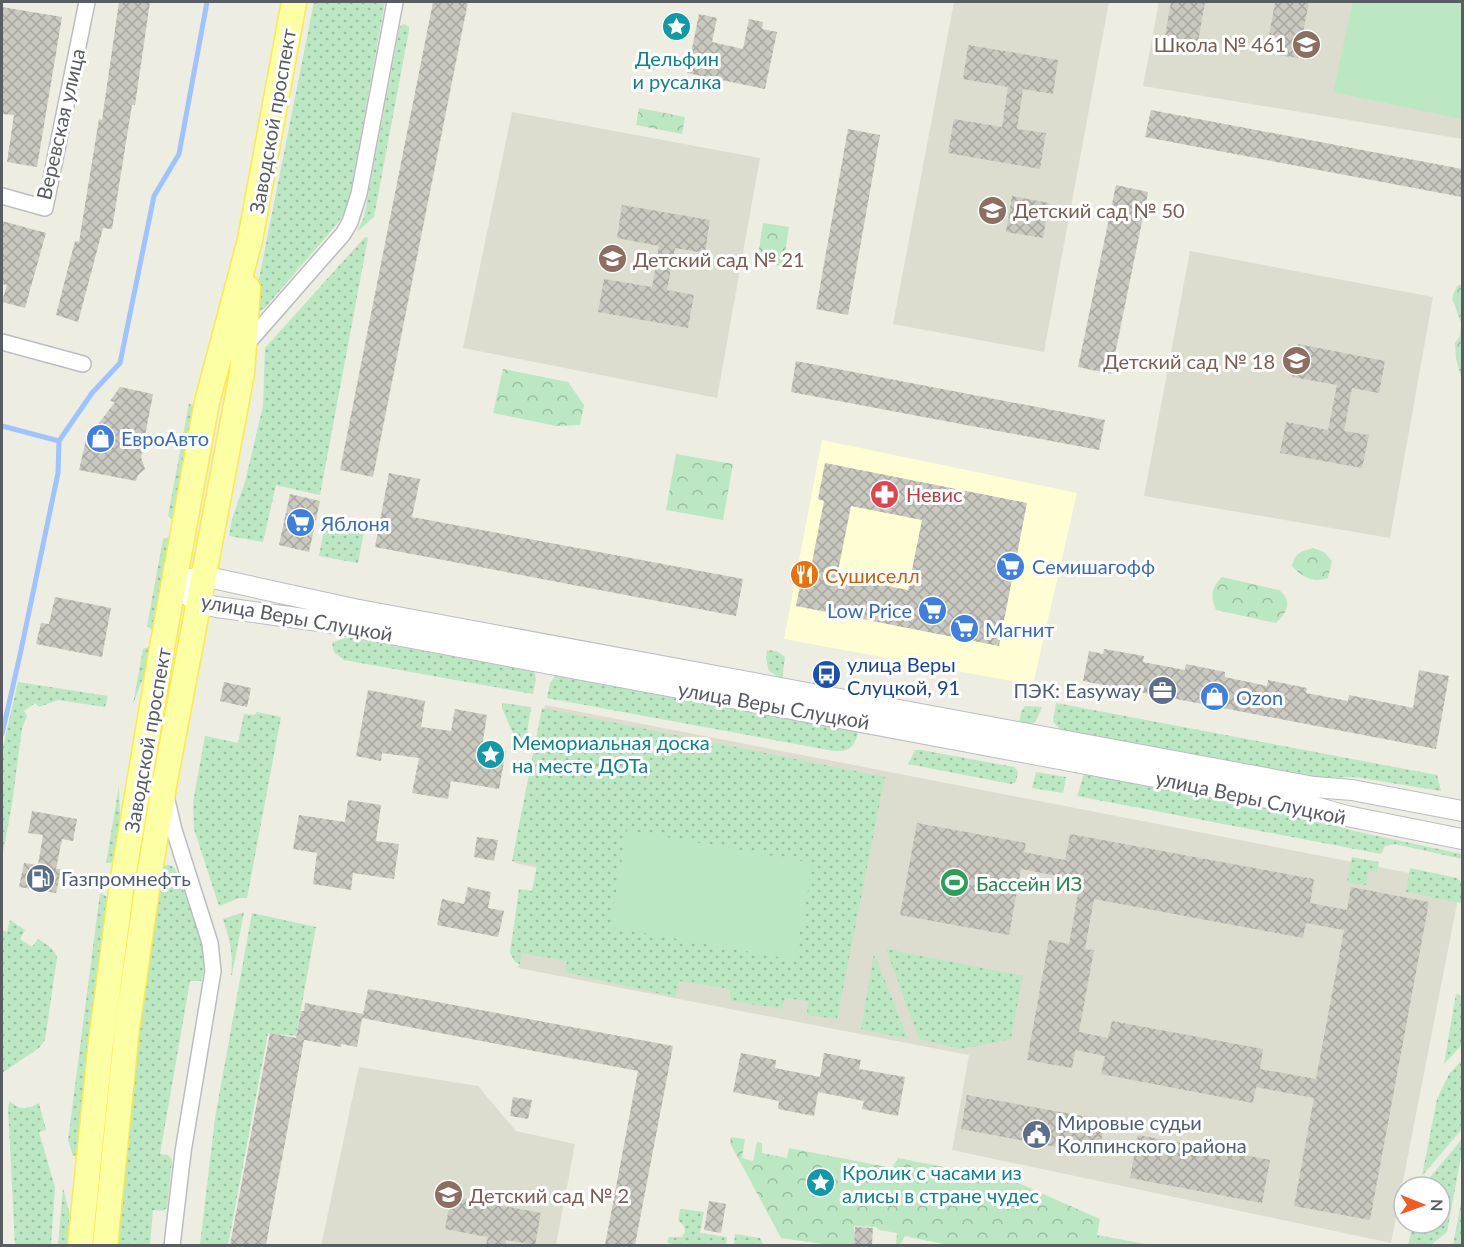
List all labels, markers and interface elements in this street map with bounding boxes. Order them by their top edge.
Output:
place icon: Дельфин и русалка [661,11,693,43]
street label: Заводской проспект [244,27,300,215]
school or university icon: Школа № 461 [1291,28,1323,60]
place label: Школа № 461 [1154,32,1286,56]
street label: Веревская улица [31,46,89,202]
place label: Дельфин и русалка [632,46,722,93]
school or university icon: Детский сад № 50 [976,194,1008,226]
place label: Детский сад № 50 [1013,198,1185,222]
school or university icon: Детский сад № 21 [596,243,628,275]
place label: Детский сад № 21 [633,247,805,271]
school or university icon: Детский сад № 18 [1280,345,1312,377]
place label: Детский сад № 18 [1103,349,1275,373]
shop icon: ЕвроАвто [84,422,116,454]
place label: ЕвроАвто [121,426,209,450]
pharmacy icon: Невис [869,478,901,510]
place label: Невис [906,482,963,506]
supermarket icon: Яблоня [284,507,316,539]
place label: Яблоня [320,511,390,535]
supermarket icon: Семишагофф [995,550,1027,582]
place label: Семишагофф [1032,554,1155,578]
restaurant icon: Сушиселл [788,559,820,591]
place label: Сушиселл [825,563,920,587]
street label: улица Веры Слуцкой [199,588,395,646]
supermarket icon: Low Price [917,594,949,626]
place label: Low Price [827,598,912,622]
supermarket icon: Магнит [948,613,980,645]
place label: Магнит [985,617,1054,641]
street label: Заводской проспект [119,646,175,834]
place label: улица Веры Слуцкой, 91 [847,652,960,699]
bus stop icon: улица Веры Слуцкой, 91 [810,659,842,691]
office icon: ПЭК: Easyway [1146,674,1178,706]
street label: улица Веры Слуцкой [676,676,872,734]
place label: ПЭК: Easyway [1013,678,1142,702]
shop icon: Ozon [1199,681,1231,713]
place label: Ozon [1236,685,1283,709]
place label: Мемориальная доска на месте ДОТа [512,730,710,777]
place icon: Мемориальная доска на месте ДОТа [475,738,507,770]
street label: улица Веры Слуцкой [1154,765,1348,829]
fuel station icon: Газпромнефть [24,862,56,894]
place label: Газпромнефть [61,866,191,890]
sports icon: Бассейн ИЗ [939,867,971,899]
place label: Бассейн ИЗ [976,871,1082,895]
place label: Мировые судьи Колпинского района [1057,1110,1247,1157]
public building icon: Мировые судьи Колпинского района [1020,1118,1052,1150]
place label: Кролик с часами из алисы в стране чудес [842,1160,1039,1207]
place icon: Кролик с часами из алисы в стране чудес [805,1167,837,1199]
north arrow [1392,1175,1452,1235]
school or university icon: Детский сад № 2 [432,1179,464,1211]
place label: Детский сад № 2 [469,1183,629,1207]
text: N [1428,1199,1447,1212]

